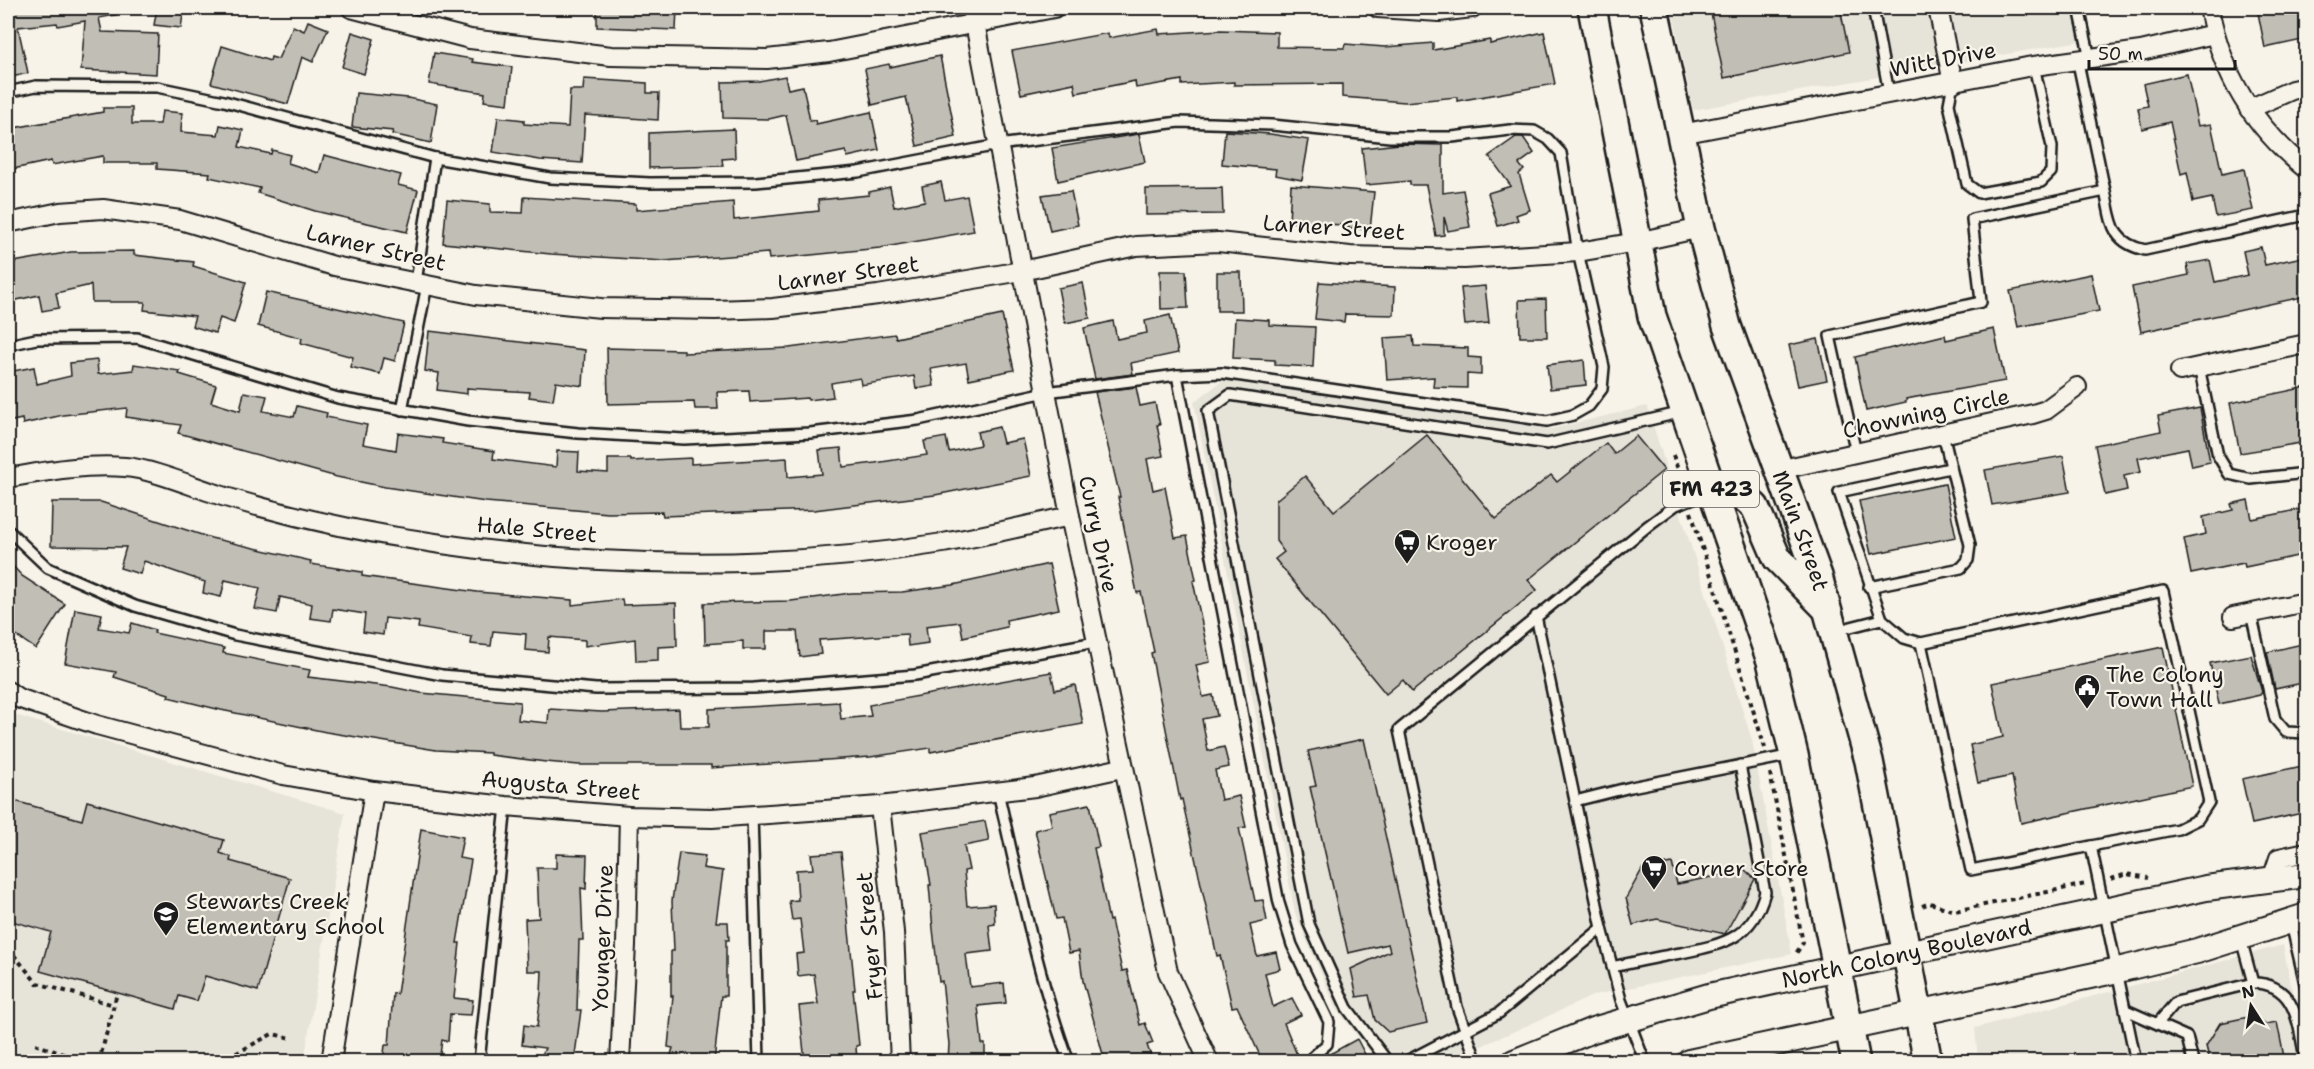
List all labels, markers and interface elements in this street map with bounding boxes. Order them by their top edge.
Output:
scale bar [2089,33,2234,71]
street label: Witt Drive [1888,35,1999,84]
text: 50 m [2098,42,2143,66]
street label: Larner Street [1262,208,1406,247]
street label: Larner Street [303,217,449,278]
street label: Larner Street [775,249,921,298]
street label: Chowning Circle [1840,382,2012,445]
street label: Main Street [1766,466,1835,594]
road number: FM 423 [1663,471,1759,507]
street label: Curry Drive [1072,473,1125,595]
street label: Hale Street [476,510,598,549]
supermarket icon: Kroger [1392,527,1422,565]
place label: Kroger [1426,528,1498,557]
place label: The Colony Town Hall [2106,660,2224,714]
public building icon: The Colony Town Hall [2072,672,2102,710]
street label: Augusta Street [480,764,642,807]
supermarket icon: Corner Store [1639,853,1669,891]
place label: Corner Store [1674,854,1809,883]
street label: Younger Drive [585,864,620,1012]
street label: Fryer Street [849,871,890,1001]
place label: Stewarts Creek Elementary School [186,887,384,941]
school or university icon: Stewarts Creek Elementary School [151,899,181,937]
street label: North Colony Boulevard [1779,912,2034,995]
north arrow [2221,976,2281,1036]
text: N [2240,980,2256,1003]

